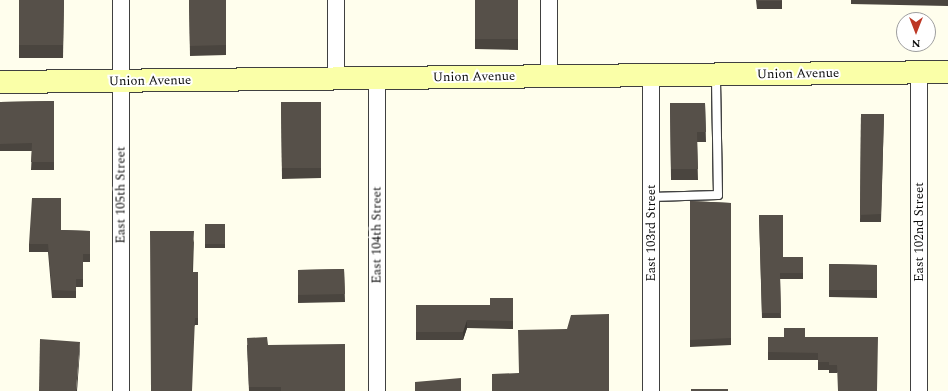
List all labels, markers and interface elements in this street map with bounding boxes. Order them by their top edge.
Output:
north arrow [896,12,936,52]
text: N [912,35,921,52]
street label: Union Avenue [757,65,839,83]
street label: Union Avenue [433,68,515,86]
street label: Union Avenue [109,72,191,90]
street label: East 105th Street [113,146,129,244]
street label: East 102nd Street [911,182,927,282]
street label: East 103rd Street [643,184,659,282]
street label: East 104th Street [369,186,385,284]

